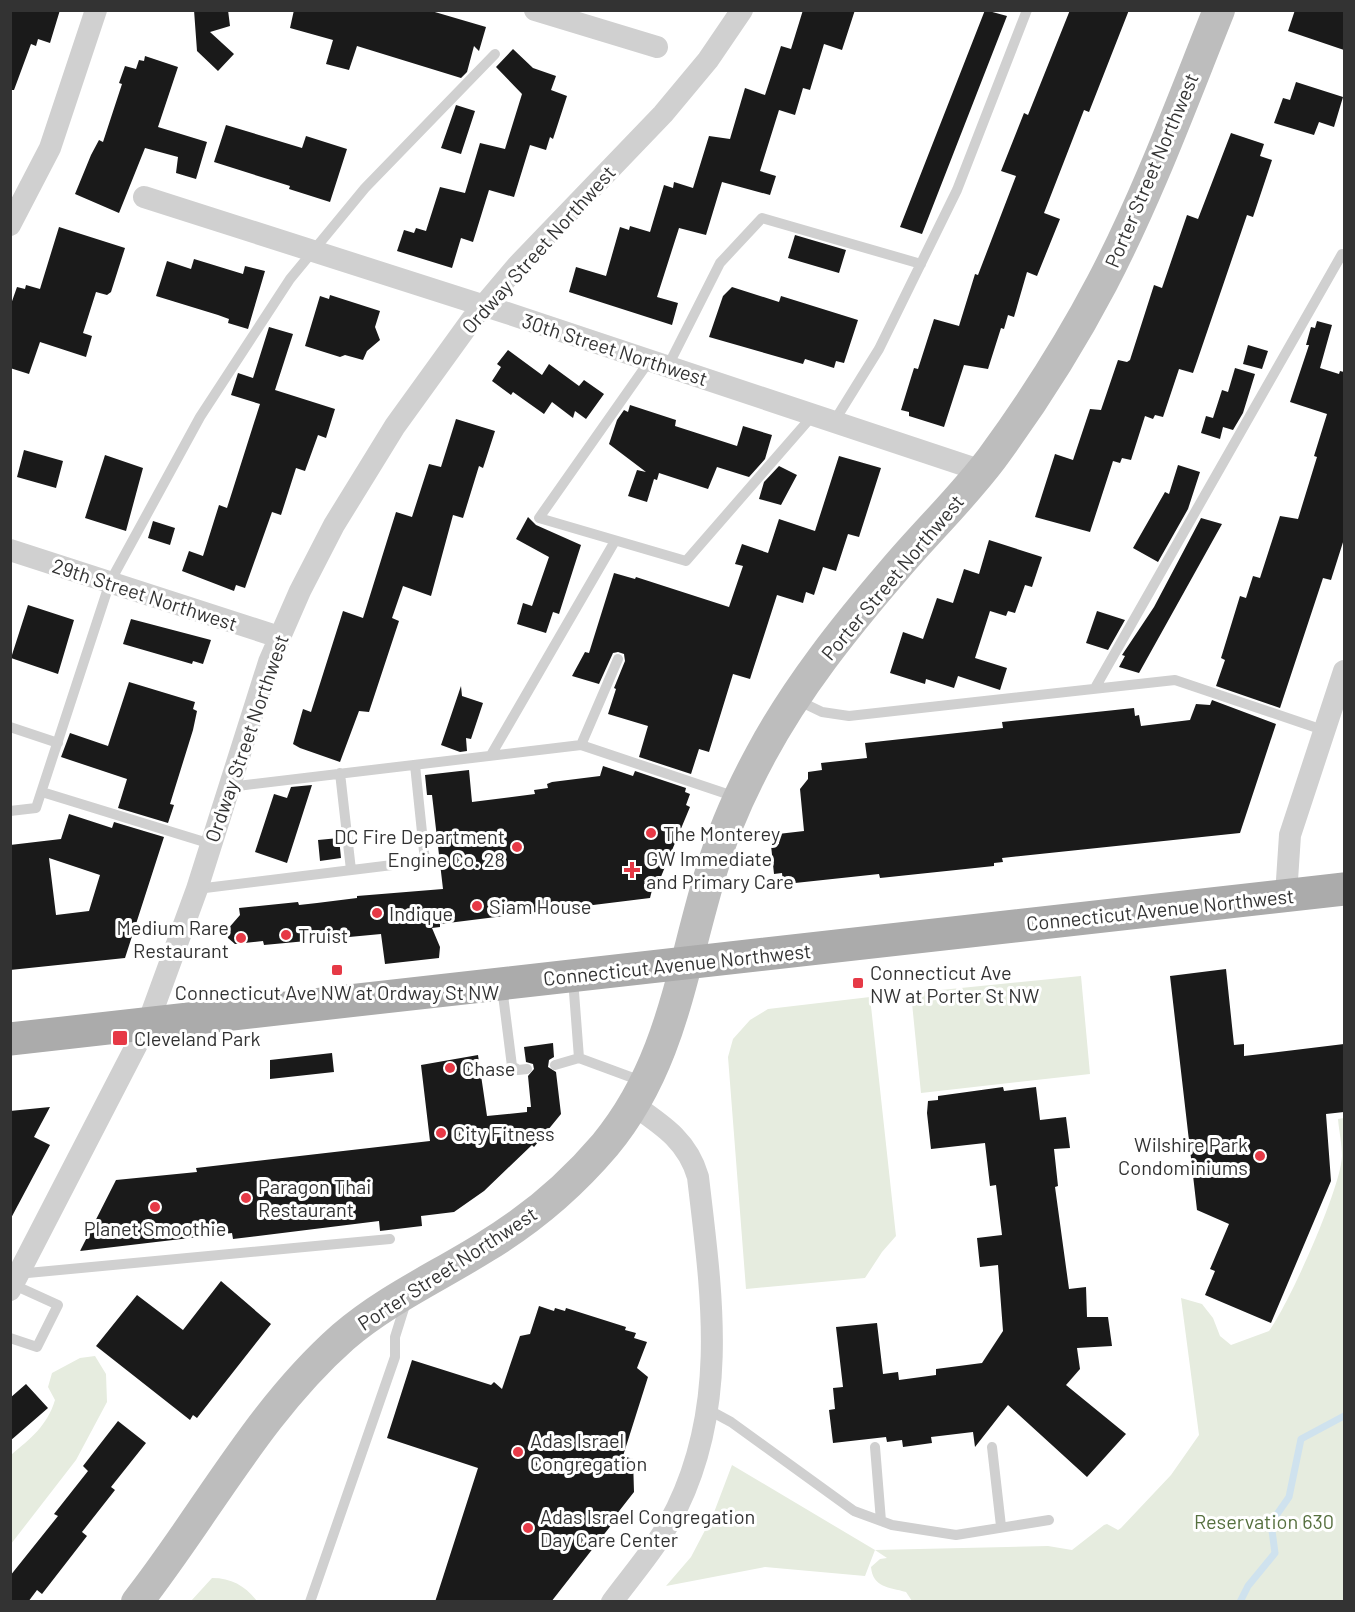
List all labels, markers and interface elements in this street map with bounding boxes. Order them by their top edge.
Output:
street label: Porter Street Northwest [1099,69,1203,271]
street label: Ordway Street Northwest [456,160,620,338]
street label: 30th Street Northwest [519,308,711,390]
street label: Porter Street Northwest [816,489,968,665]
street label: 29th Street Northwest [49,553,241,635]
street label: Ordway Street Northwest [199,631,293,845]
place label: The Monterey [663,821,780,845]
place label: DC Fire Department Engine Co. 28 [334,824,505,871]
marker: The Monterey [644,826,658,840]
marker: DC Fire Department Engine Co. 28 [510,840,524,854]
place label: GW Immediate and Primary Care [646,846,794,893]
marker: GW Immediate and Primary Care [623,861,641,879]
street label: Connecticut Avenue Northwest [1025,883,1295,935]
place label: Siam House [489,894,592,918]
marker: Siam House [470,899,484,913]
place label: Indique [389,901,453,925]
marker: Indique [370,906,384,920]
place label: Medium Rare Restaurant [116,915,229,962]
place label: Truist [298,923,348,947]
marker: Truist [279,928,293,942]
marker: Medium Rare Restaurant [234,931,248,945]
street label: Connecticut Avenue Northwest [542,938,812,990]
place label: Connecticut Ave NW at Porter St NW [870,960,1040,1007]
marker: Connecticut Ave NW at Ordway St NW [330,963,344,977]
marker: Connecticut Ave NW at Porter St NW [851,976,865,990]
place label: Connecticut Ave NW at Ordway St NW [175,980,500,1004]
place label: Cleveland Park [134,1026,261,1050]
marker: Cleveland Park [111,1029,129,1047]
place label: Chase [462,1056,515,1080]
marker: Chase [443,1061,457,1075]
place label: City Fitness [453,1121,555,1145]
marker: City Fitness [434,1126,448,1140]
place label: Wilshire Park Condominiums [1118,1132,1248,1179]
marker: Wilshire Park Condominiums [1253,1149,1267,1163]
place label: Paragon Thai Restaurant [258,1174,371,1221]
marker: Paragon Thai Restaurant [239,1191,253,1205]
marker: Planet Smoothie [148,1200,162,1214]
street label: Porter Street Northwest [353,1201,541,1335]
place label: Planet Smoothie [84,1216,226,1240]
place label: Adas Israel Congregation [530,1428,647,1475]
marker: Adas Israel Congregation [511,1445,525,1459]
place label: Adas Israel Congregation Day Care Center [540,1504,755,1551]
park label: Reservation 630 [1194,1509,1334,1533]
marker: Adas Israel Congregation Day Care Center [521,1521,535,1535]

